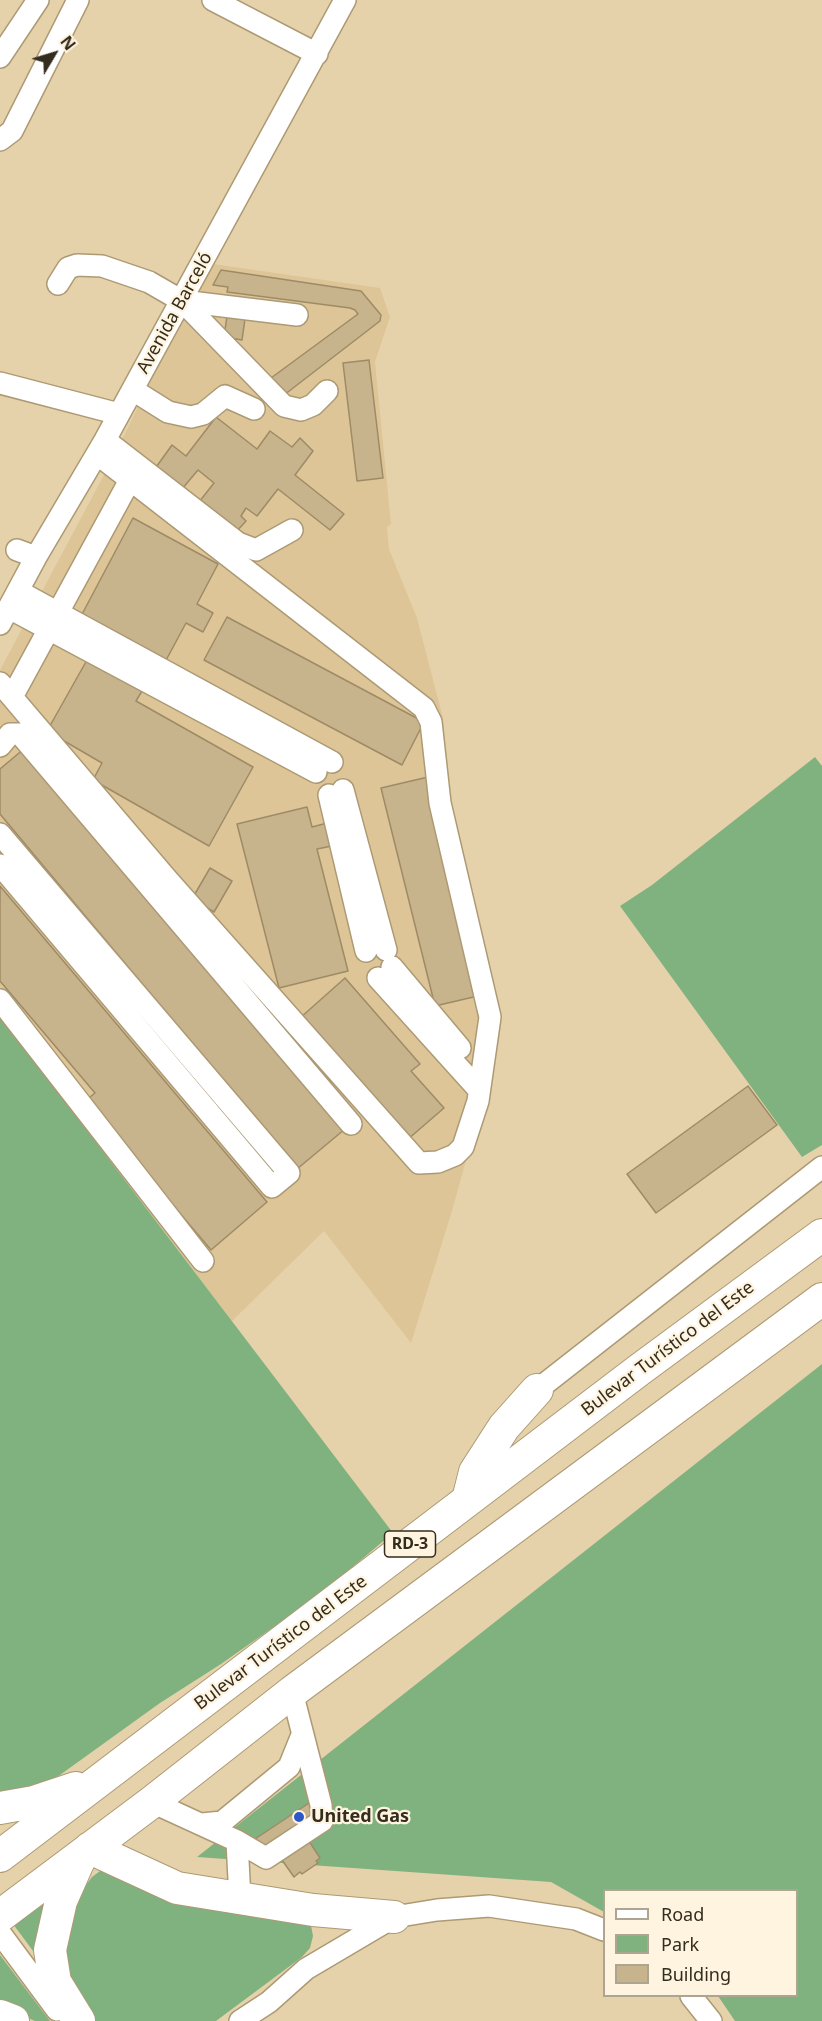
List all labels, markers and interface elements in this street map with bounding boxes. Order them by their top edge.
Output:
north arrow [24,24,84,84]
text: N [56,31,81,55]
street label: Avenida Barceló [133,248,217,378]
street label: Bulevar Turístico del Este [577,1277,759,1421]
road number: RD-3 [384,1531,436,1557]
street label: Bulevar Turístico del Este [190,1571,372,1715]
place label: United Gas [311,1806,409,1828]
marker: United Gas [292,1810,306,1824]
legend [603,1889,798,1997]
text: Road [661,1902,704,1926]
text: Park [661,1932,699,1956]
text: Building [661,1962,731,1986]

